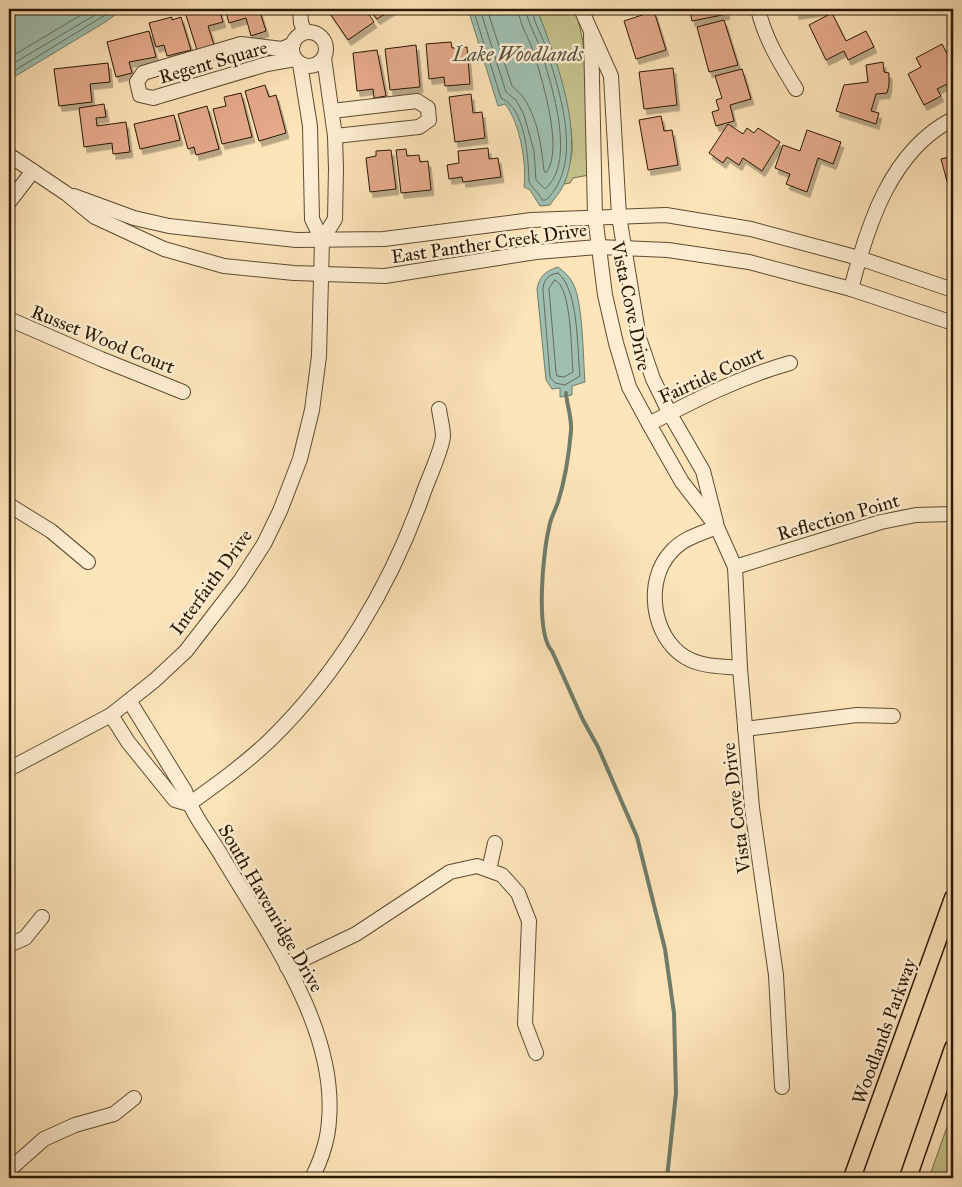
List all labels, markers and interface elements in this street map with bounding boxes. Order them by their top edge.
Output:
street label: Regent Square [156,35,270,89]
water label: Lake Woodlands [452,42,584,66]
street label: East Panther Creek Drive [390,218,588,268]
street label: Vista Cove Drive [606,238,656,373]
street label: Russet Wood Court [28,300,178,378]
street label: Fairtide Court [655,342,767,408]
street label: Reflection Point [774,488,902,545]
street label: Interfaith Drive [165,525,257,639]
street label: Vista Cove Drive [717,741,756,876]
street label: South Havenridge Drive [213,820,329,997]
street label: Woodlands Parkway [847,954,921,1107]

